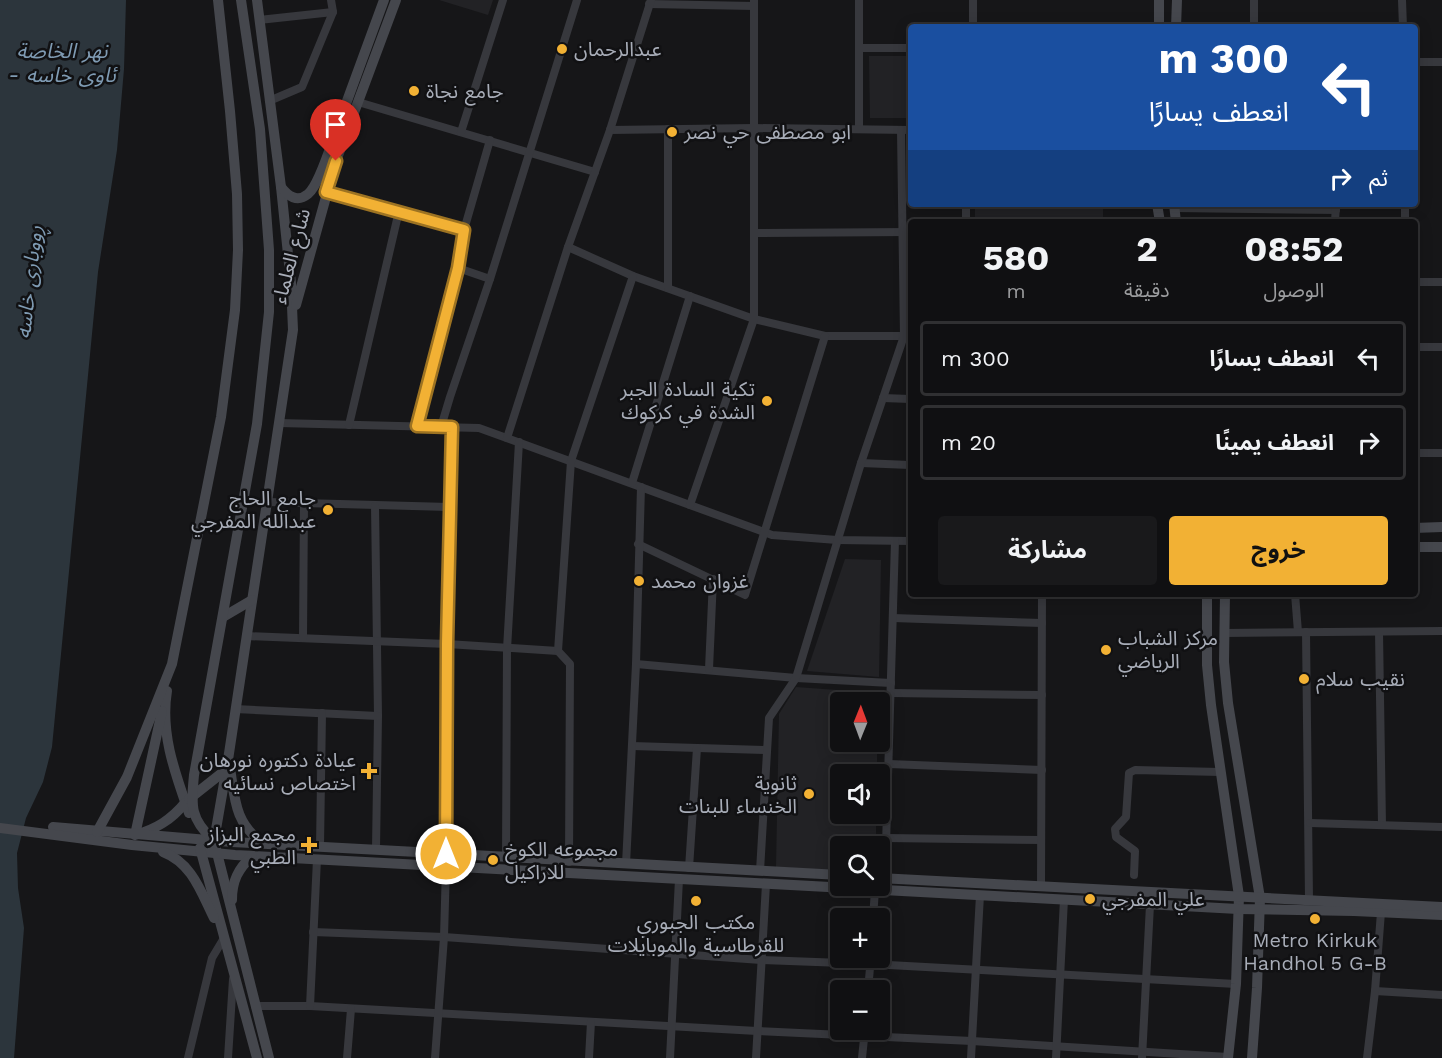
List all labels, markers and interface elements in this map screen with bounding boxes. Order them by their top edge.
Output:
text: 300 m [1158,34,1289,83]
place label: عبدالرحمان [574,37,662,61]
water label: نهر الخاصة - ئاوی خاسە [8,38,118,87]
marker: عبدالرحمان [555,42,569,56]
icon: left [1310,48,1388,126]
place label: جامع نجاة [426,79,504,106]
marker: جامع نجاة [407,84,421,98]
text: انعطف يسارًا [1149,96,1289,128]
pin [310,99,361,161]
icon: arrive [319,108,352,141]
place label: ابو مصطفى حي نصر [683,120,851,148]
marker: ابو مصطفى حي نصر [665,125,679,139]
icon: right [1324,162,1357,195]
text: ثم [1369,166,1388,191]
street label: شارع العلماء [267,206,318,307]
water label: ڕووباری خاسە [10,224,52,341]
text: 2 [1136,228,1158,270]
text: 08:52 [1244,228,1343,270]
text: 580 [983,237,1049,279]
text: دقيقة [1124,278,1170,302]
text: الوصول [1263,278,1324,302]
text: m [1007,279,1026,303]
icon: left [1352,342,1385,375]
text: 300 m [941,346,1010,371]
text: انعطف يسارًا [1210,346,1334,371]
place label: تكية السادة الجبر الشدة في كركوك [619,377,755,428]
marker: تكية السادة الجبر الشدة في كركوك [760,394,774,408]
icon: right [1352,426,1385,459]
text: 20 m [941,430,996,455]
text: انعطف يمينًا [1215,430,1334,455]
place label: جامع الحاج عبدالله المفرجي [191,486,316,537]
marker: جامع الحاج عبدالله المفرجي [321,503,335,517]
button: مشاركة [938,516,1157,585]
button: خروج [1169,516,1388,585]
place label: غزوان محمد [651,569,749,593]
marker: غزوان محمد [632,574,646,588]
place label: مركز الشباب الرياضي [1118,626,1218,677]
marker: مركز الشباب الرياضي [1099,643,1113,657]
place label: نقيب سلام [1316,667,1405,694]
marker: نقيب سلام [1297,672,1311,686]
north arrow [830,692,890,752]
map controls [830,692,890,1040]
place label: عيادة دكتوره نورهان اختصاص نسائيه [200,748,356,795]
marker: عيادة دكتوره نورهان اختصاص نسائيه [360,762,378,780]
button: sound [830,764,890,824]
place label: ثانوية الخنساء للبنات [679,771,797,818]
marker: ثانوية الخنساء للبنات [802,787,816,801]
place label: مجمع البزاز الطبي [206,822,296,873]
position arrow [414,822,478,886]
marker: مجمع البزاز الطبي [300,836,318,854]
button: search [830,836,890,896]
place label: مجموعه الكوخ للاراكيل [505,837,618,884]
marker: مجموعه الكوخ للاراكيل [486,853,500,867]
place label: علي المفرجي [1102,887,1205,915]
marker: علي المفرجي [1083,892,1097,906]
marker: مكتب الجبوري للقرطاسية والموبايلات [689,894,703,908]
button: + [830,908,890,968]
place label: مكتب الجبوري للقرطاسية والموبايلات [608,910,784,957]
marker: Metro Kirkuk Handhol 5 G-B [1308,912,1322,926]
place label: Metro Kirkuk Handhol 5 G-B [1243,928,1387,975]
button: − [830,980,890,1040]

